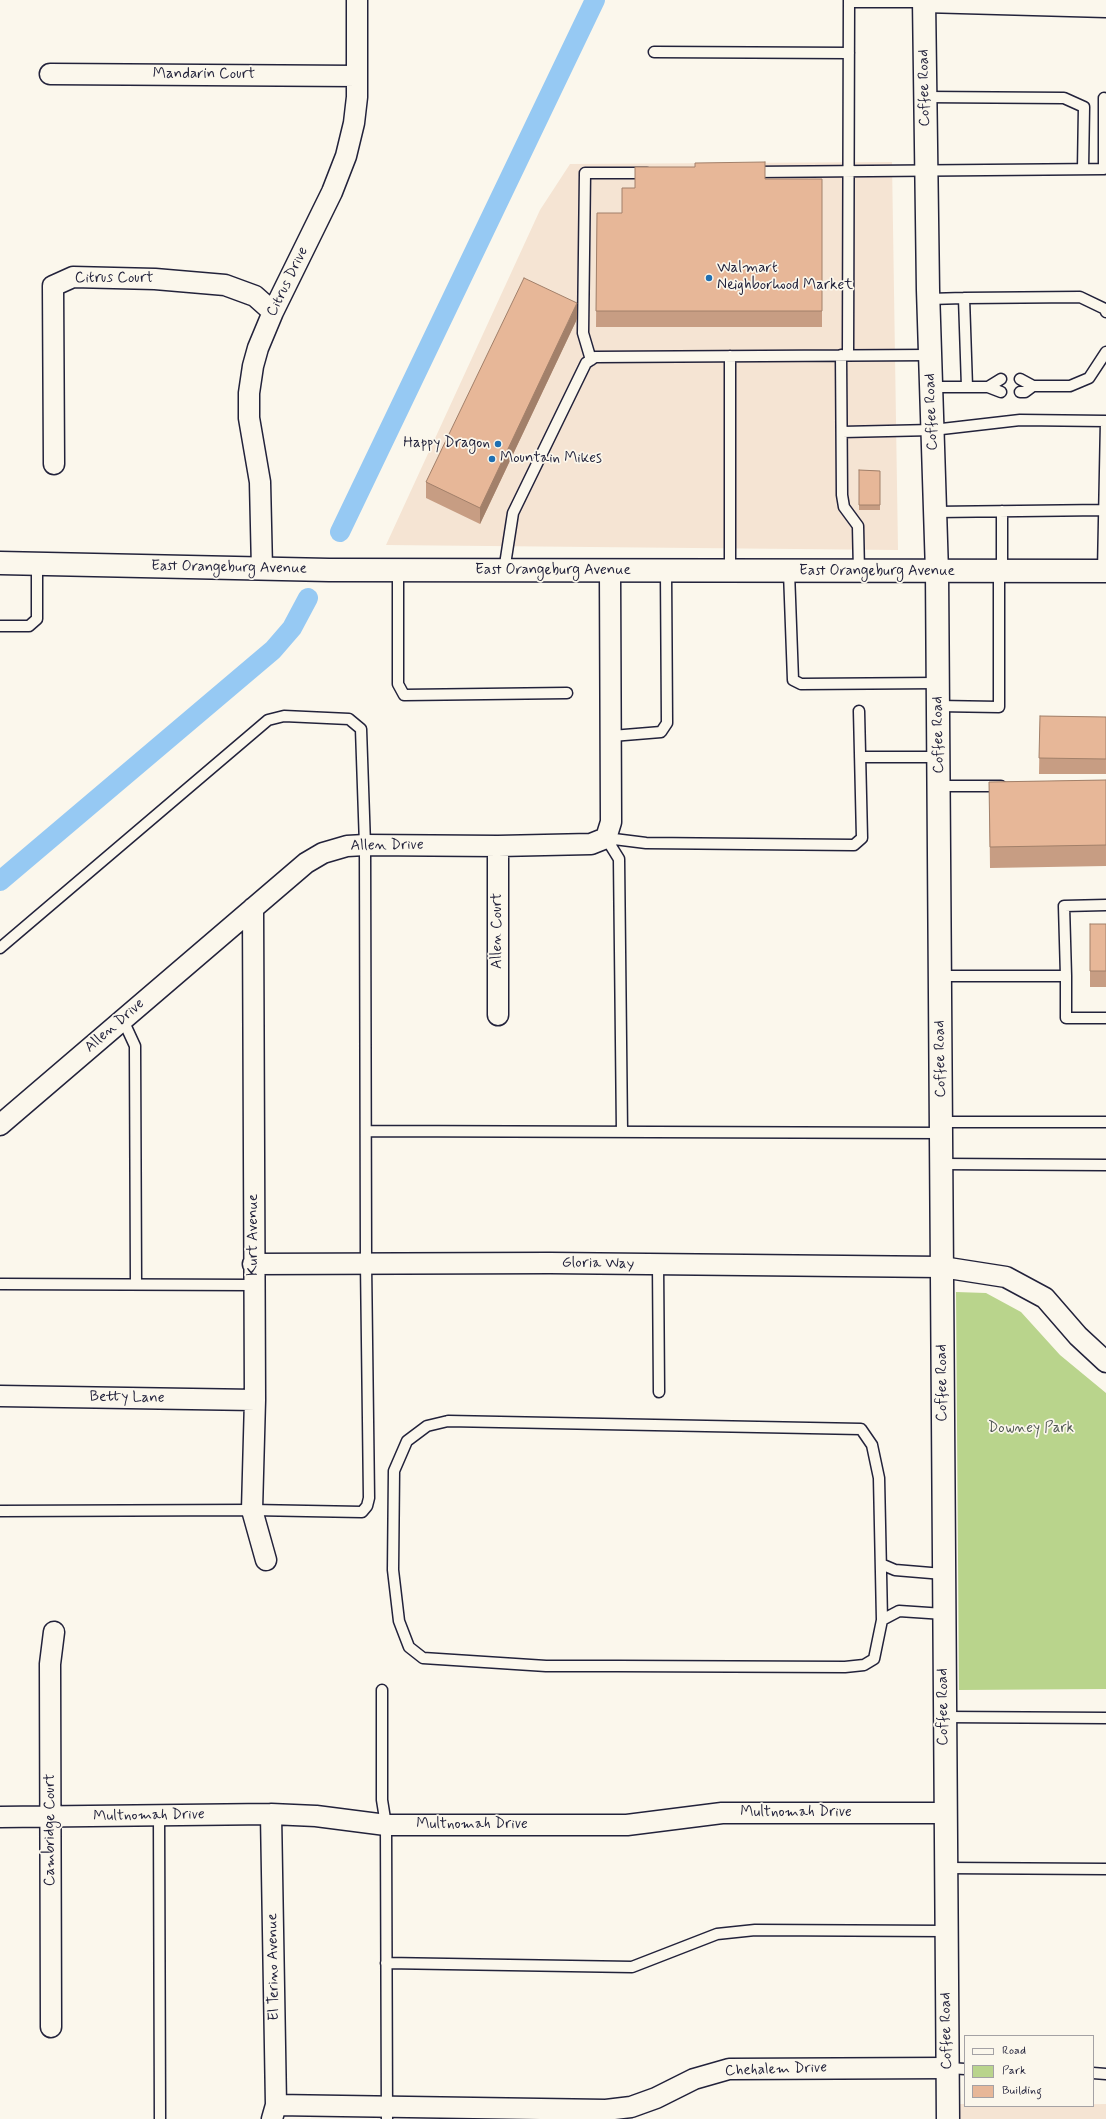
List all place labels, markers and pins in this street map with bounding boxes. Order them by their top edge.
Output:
place label: Walmart Neighborhood Market [717,260,853,295]
marker: Walmart Neighborhood Market [704,273,714,283]
place label: Happy Dragon [403,435,490,453]
marker: Happy Dragon [493,439,503,449]
place label: Mountain Mikes [500,450,602,468]
marker: Mountain Mikes [487,454,497,464]

